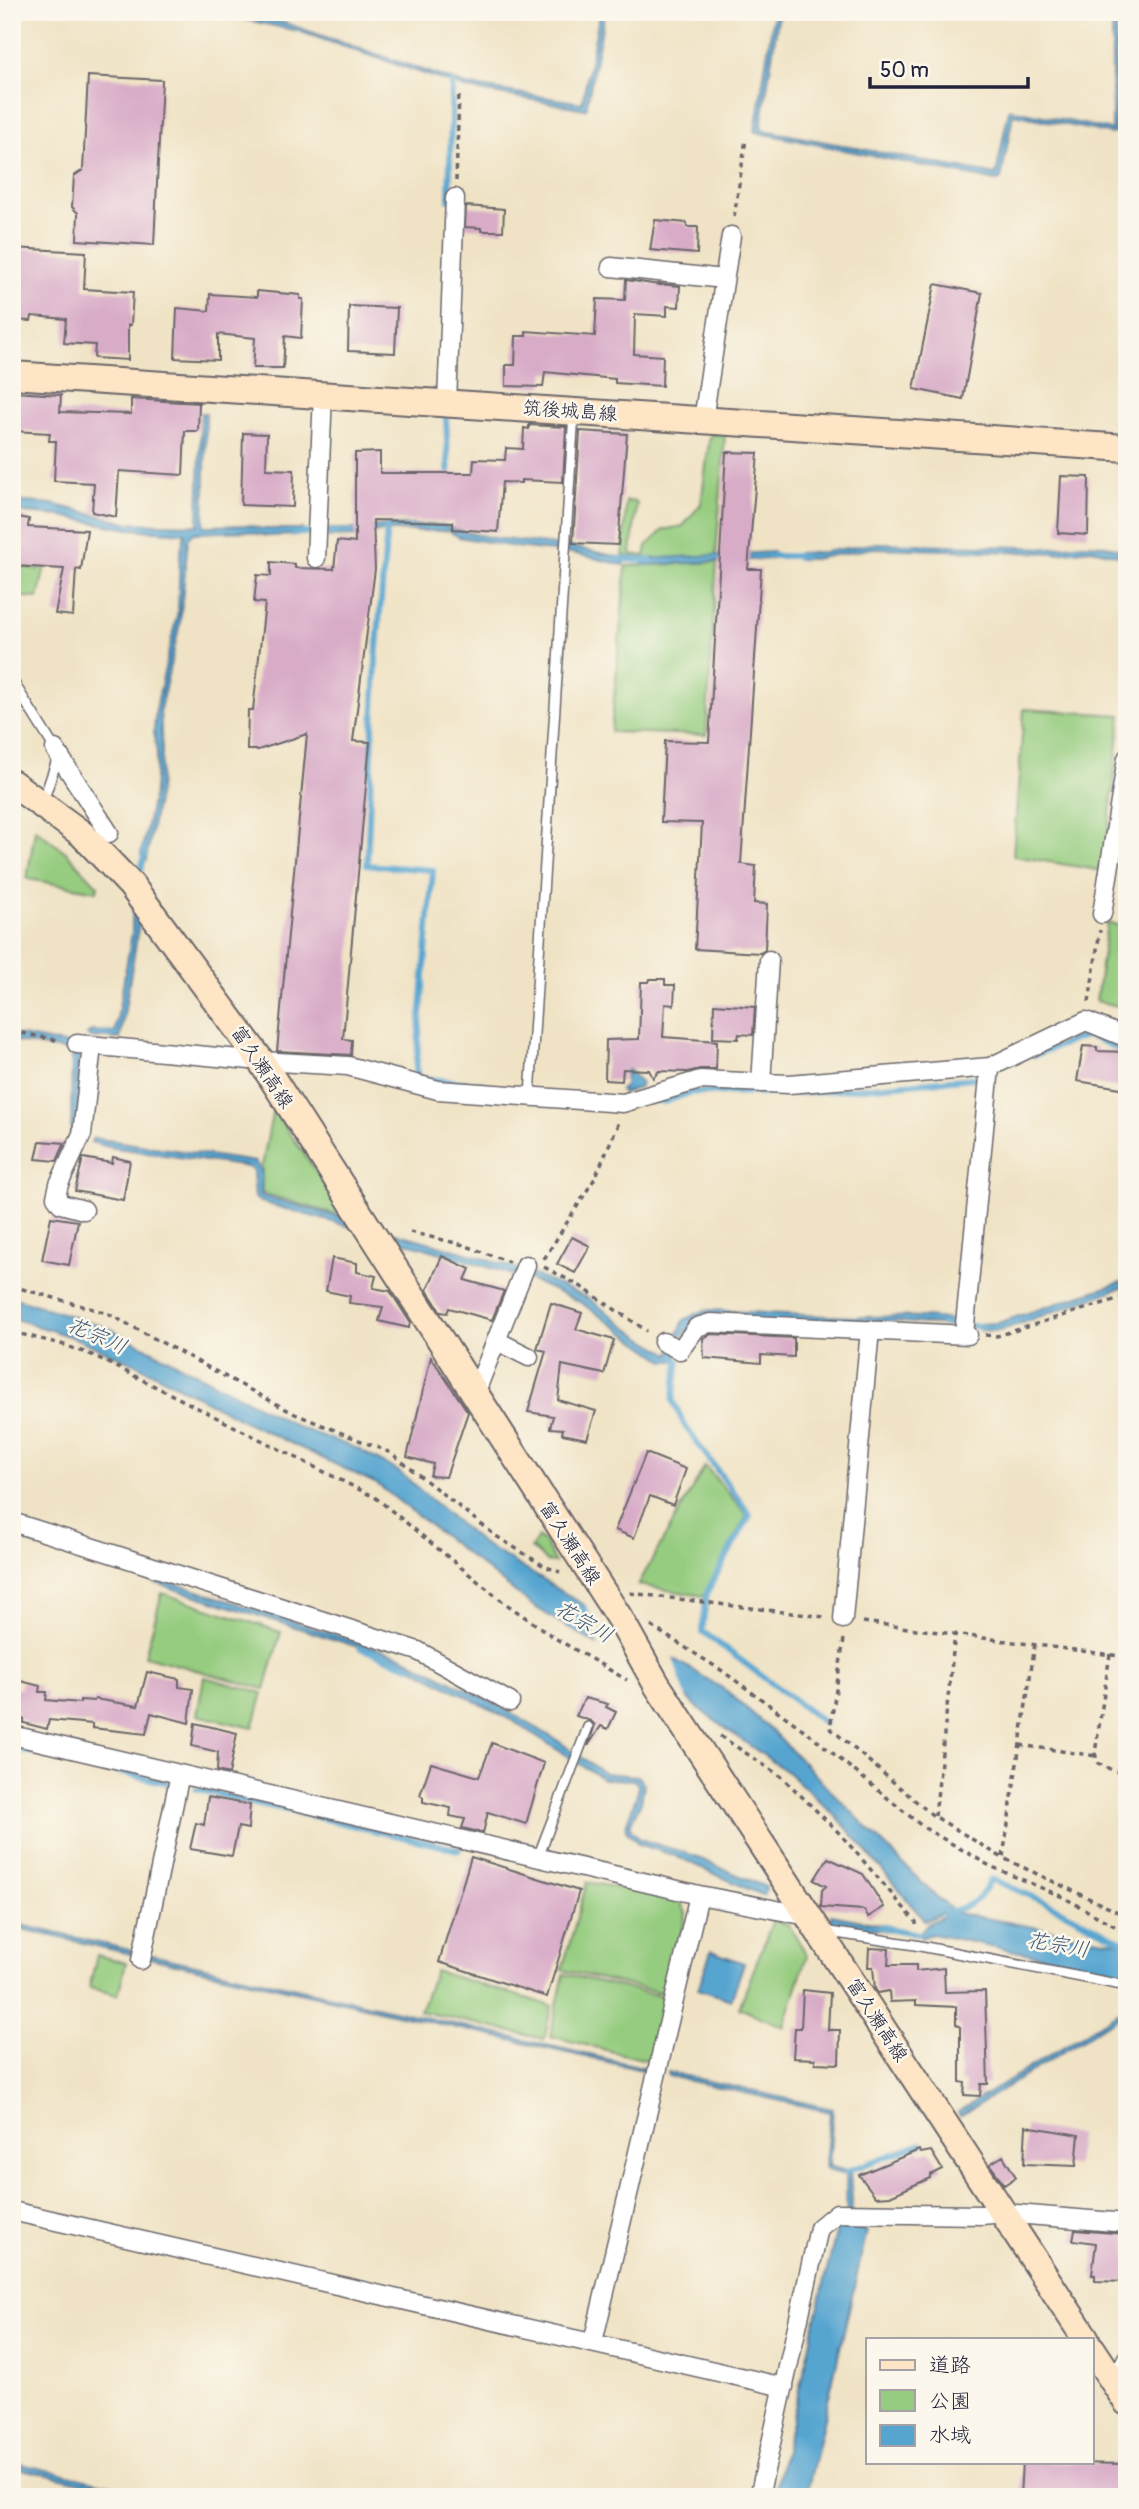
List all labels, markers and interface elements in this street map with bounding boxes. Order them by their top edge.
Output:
scale bar [870,46,1027,90]
text: 50 m [880,57,929,84]
street label: 筑後城島線 [522,396,618,426]
street label: 富久瀬高線 [225,1021,299,1113]
water label: 花宗川 [63,1311,131,1361]
street label: 富久瀬高線 [534,1497,606,1589]
water label: 花宗川 [550,1595,618,1649]
water label: 花宗川 [1025,1926,1091,1964]
street label: 富久瀬高線 [841,1974,913,2066]
legend [866,2338,1094,2464]
text: 道路 [929,2352,971,2379]
text: 公園 [929,2388,971,2415]
text: 水域 [929,2422,971,2449]

